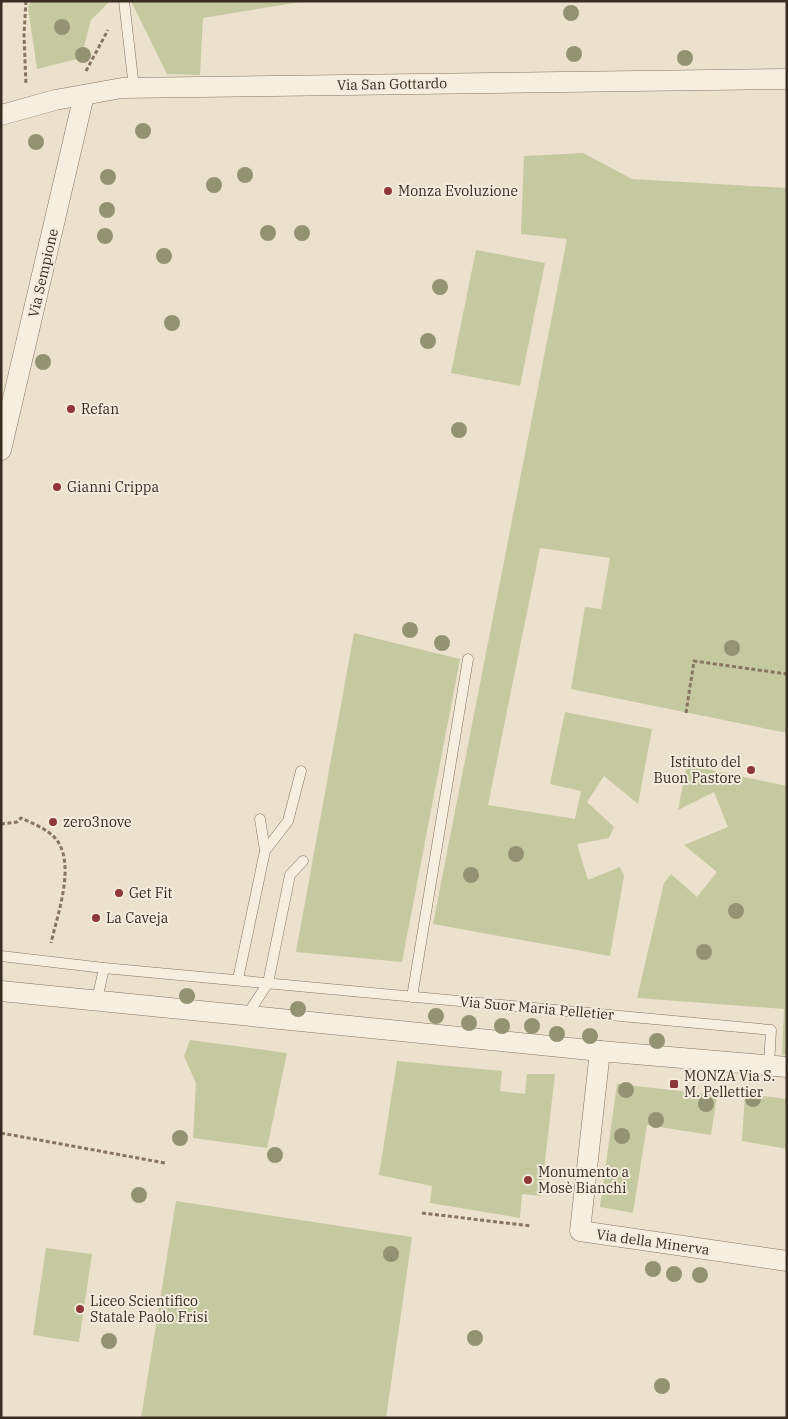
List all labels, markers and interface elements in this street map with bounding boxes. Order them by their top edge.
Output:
street label: Via San Gottardo [337,74,447,94]
place label: Monza Evoluzione [398,182,518,200]
marker: Monza Evoluzione [382,185,394,197]
street label: Via Sempione [24,227,62,319]
place label: Refan [81,400,119,418]
marker: Refan [65,403,77,415]
place label: Gianni Crippa [67,478,159,496]
marker: Gianni Crippa [51,481,63,493]
place label: Istituto del Buon Pastore [654,753,741,787]
marker: Istituto del Buon Pastore [745,764,757,776]
place label: zero3nove [63,813,132,831]
marker: zero3nove [47,816,59,828]
place label: Get Fit [129,884,173,902]
marker: Get Fit [113,887,125,899]
place label: La Caveja [106,909,169,927]
marker: La Caveja [90,912,102,924]
street label: Via Suor Maria Pelletier [459,992,616,1024]
place label: MONZA Via S. M. Pellettier [684,1067,775,1101]
marker: MONZA Via S. M. Pellettier [668,1078,680,1090]
place label: Monumento a Mosè Bianchi [538,1163,630,1197]
marker: Monumento a Mosè Bianchi [522,1174,534,1186]
street label: Via della Minerva [595,1225,711,1259]
place label: Liceo Scientifico Statale Paolo Frisi [90,1292,208,1326]
marker: Liceo Scientifico Statale Paolo Frisi [74,1303,86,1315]

